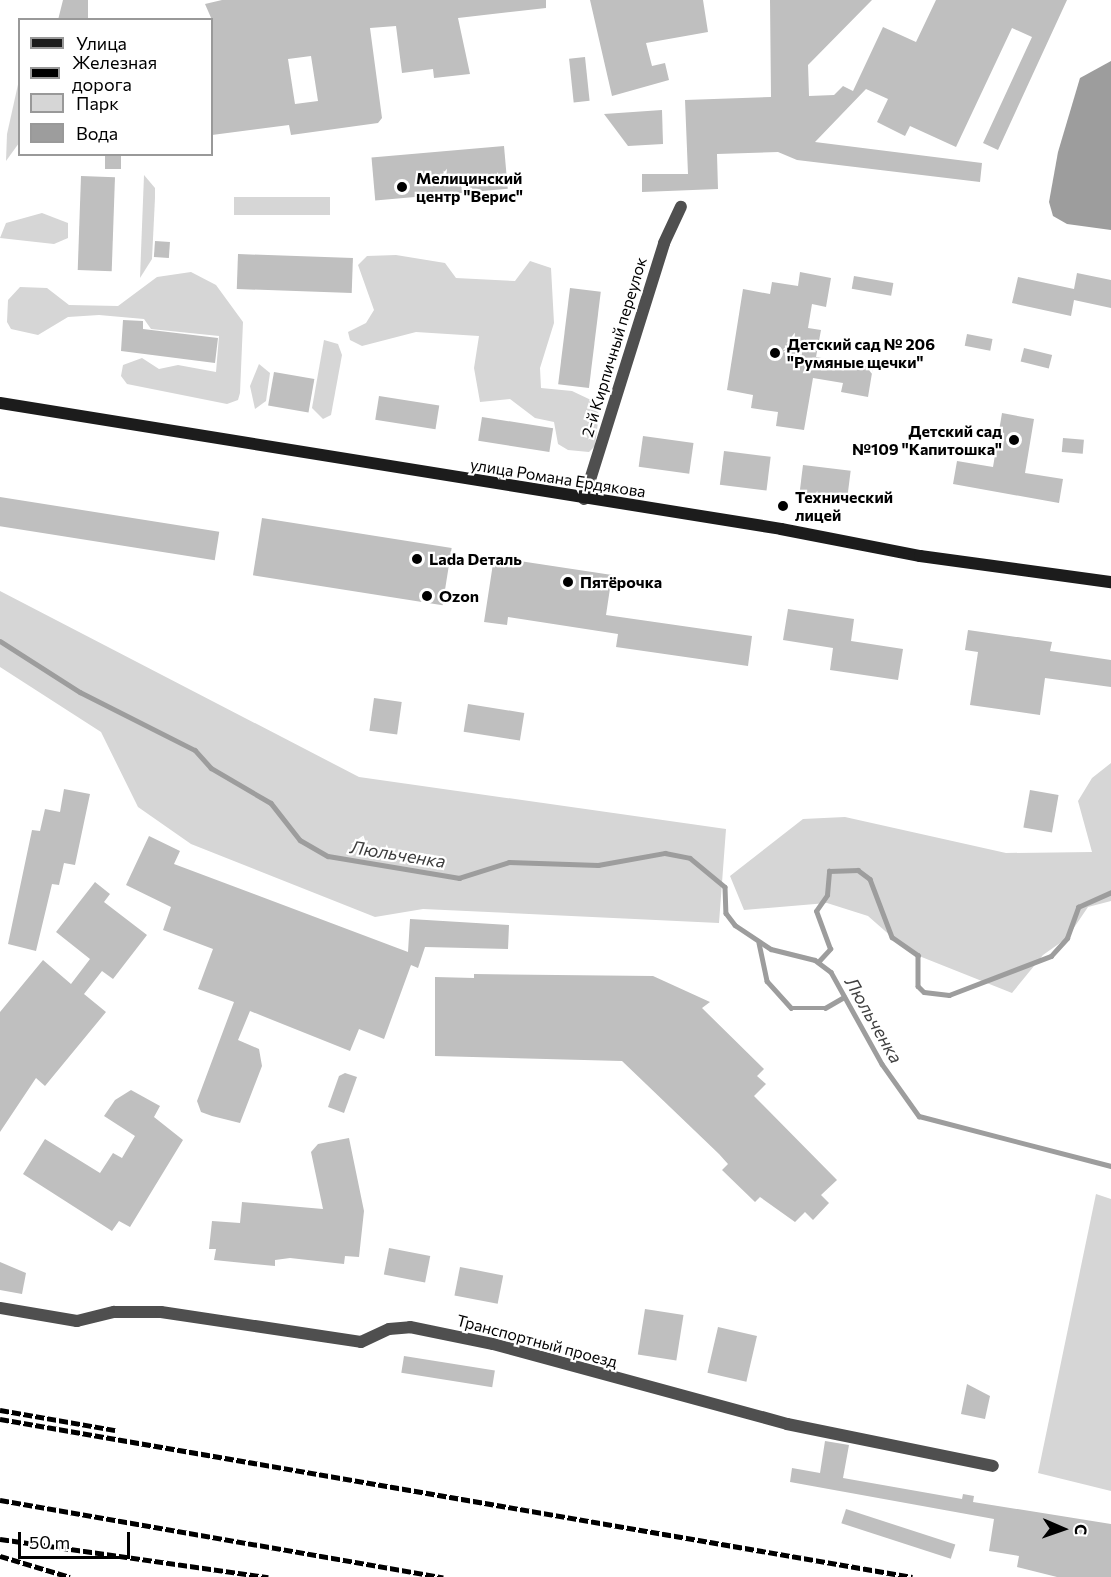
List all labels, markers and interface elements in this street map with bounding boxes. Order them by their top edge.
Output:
legend [18,18,213,156]
text: Улица [76,32,127,54]
text: Железная дорога [72,51,157,95]
text: Парк [76,92,119,114]
text: Вода [76,122,118,144]
place label: Мелицинский центр "Верис" [416,168,523,206]
marker: Мелицинский центр "Верис" [393,178,411,196]
street label: 2-й Кирпичный переулок [577,255,651,439]
place label: Детский сад № 206 "Румяные щечки" [787,334,935,372]
marker: Детский сад № 206 "Румяные щечки" [768,346,782,360]
place label: Детский сад №109 "Капитошка" [852,421,1002,459]
marker: Детский сад №109 "Капитошка" [1007,433,1021,447]
street label: улица Романа Ердякова [469,455,647,501]
place label: Технический лицей [795,487,893,525]
marker: Технический лицей [776,499,790,513]
place label: Lada Dеталь [429,549,522,569]
marker: Lada Dеталь [410,552,424,566]
place label: Пятёрочка [580,572,662,592]
marker: Пятёрочка [561,575,575,589]
place label: Ozon [439,586,479,606]
marker: Ozon [420,589,434,603]
water label: Люльченка [349,836,447,872]
water label: Люльченка [841,973,907,1067]
street label: Транспортный проезд [455,1310,619,1372]
north arrow [1033,1499,1093,1559]
scale bar [21,1520,134,1558]
text: С [1072,1524,1091,1535]
text: 50 m [29,1531,70,1553]

